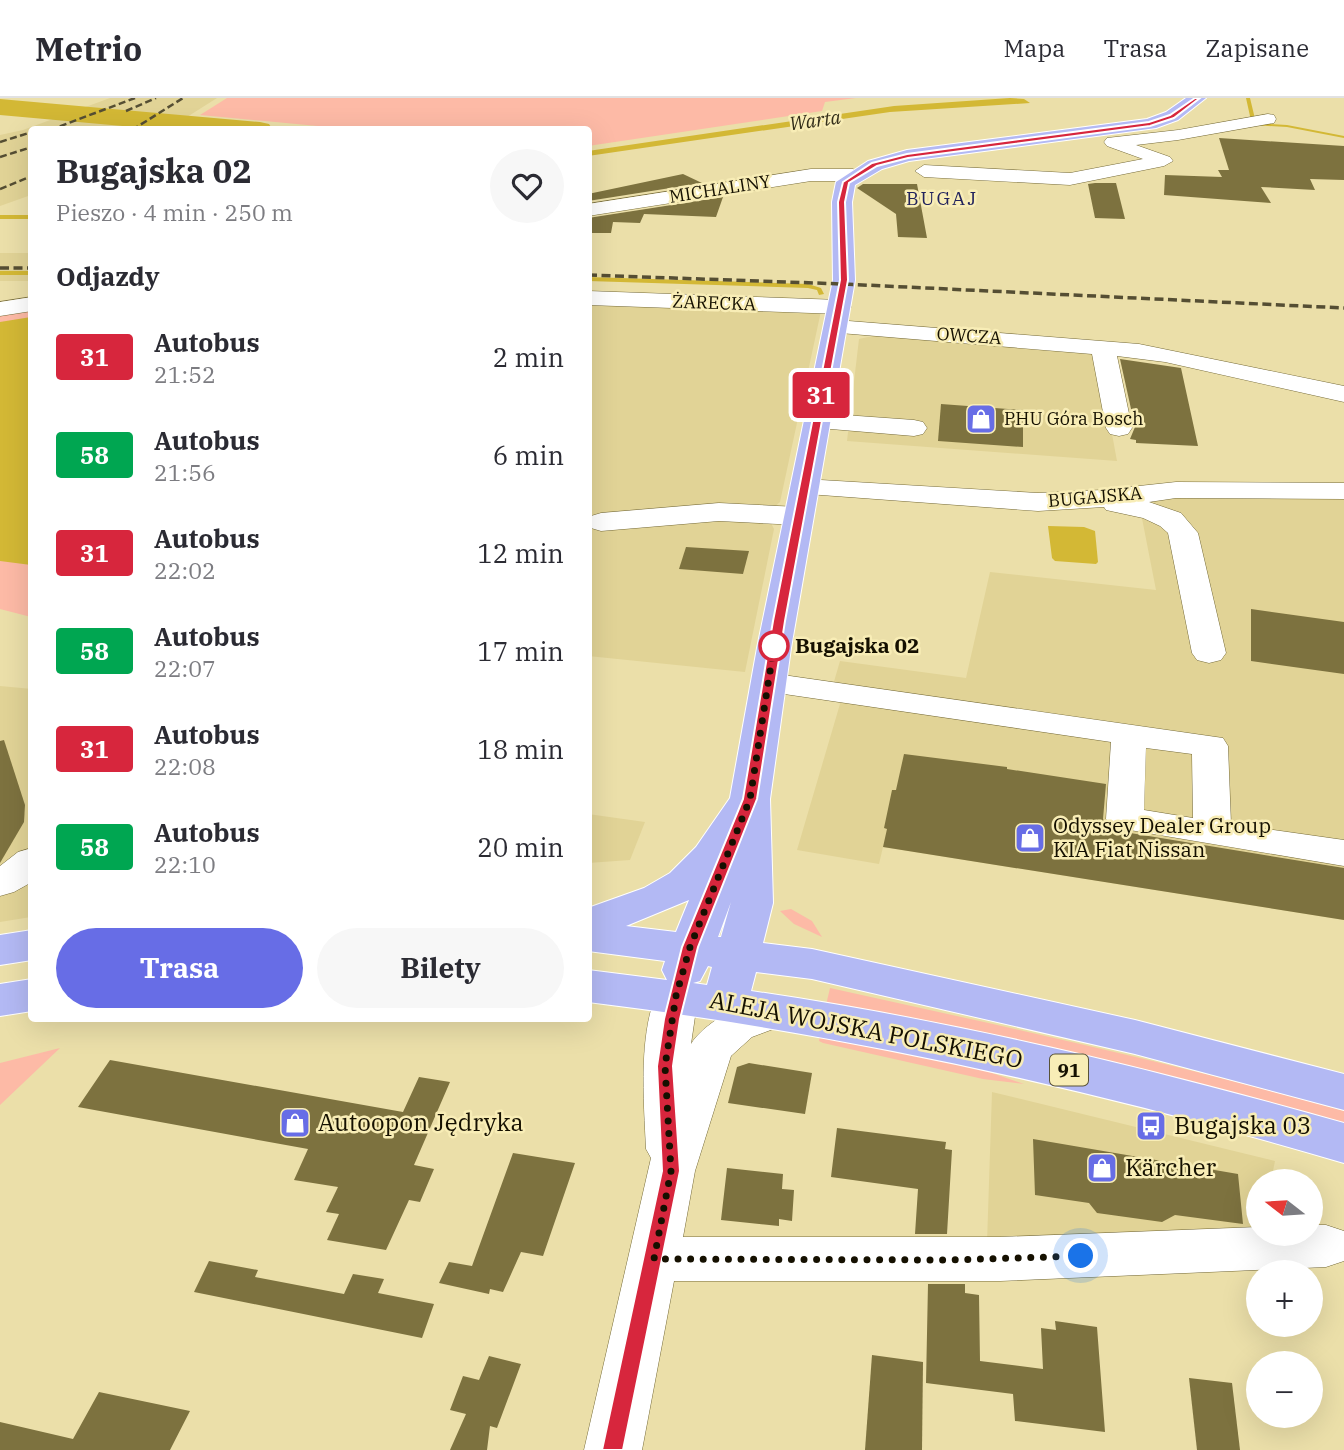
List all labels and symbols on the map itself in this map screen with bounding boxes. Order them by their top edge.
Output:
water label: Warta [788,104,843,135]
street label: MICHALINY [668,169,773,208]
district label: BUGAJ [906,186,978,210]
street label: ŻARECKA [672,290,757,315]
street label: OWCZA [936,322,1003,349]
line badge: 31 [790,372,852,418]
shop icon: PHU Góra Bosch [964,402,998,436]
place label: PHU Góra Bosch [1004,407,1143,430]
street label: BUGAJSKA [1047,481,1144,512]
marker: Bugajska 02 [759,631,789,661]
place label: Bugajska 02 [795,631,920,659]
place label: Odyssey Dealer Group KIA Fiat Nissan [1053,811,1271,863]
shop icon: Odyssey Dealer Group KIA Fiat Nissan [1013,821,1047,855]
street label: ALEJA WOJSKA POLSKIEGO [707,983,1026,1075]
road number: 91 [1050,1054,1088,1086]
shop icon: Autoopon Jędryka [278,1106,312,1140]
place label: Autoopon Jędryka [318,1106,524,1138]
bus stop icon: Bugajska 03 [1134,1109,1168,1143]
place label: Bugajska 03 [1174,1109,1311,1141]
shop icon: Kärcher [1085,1151,1119,1185]
place label: Kärcher [1125,1151,1217,1183]
north arrow [1246,1169,1323,1246]
your location [1063,1238,1098,1273]

